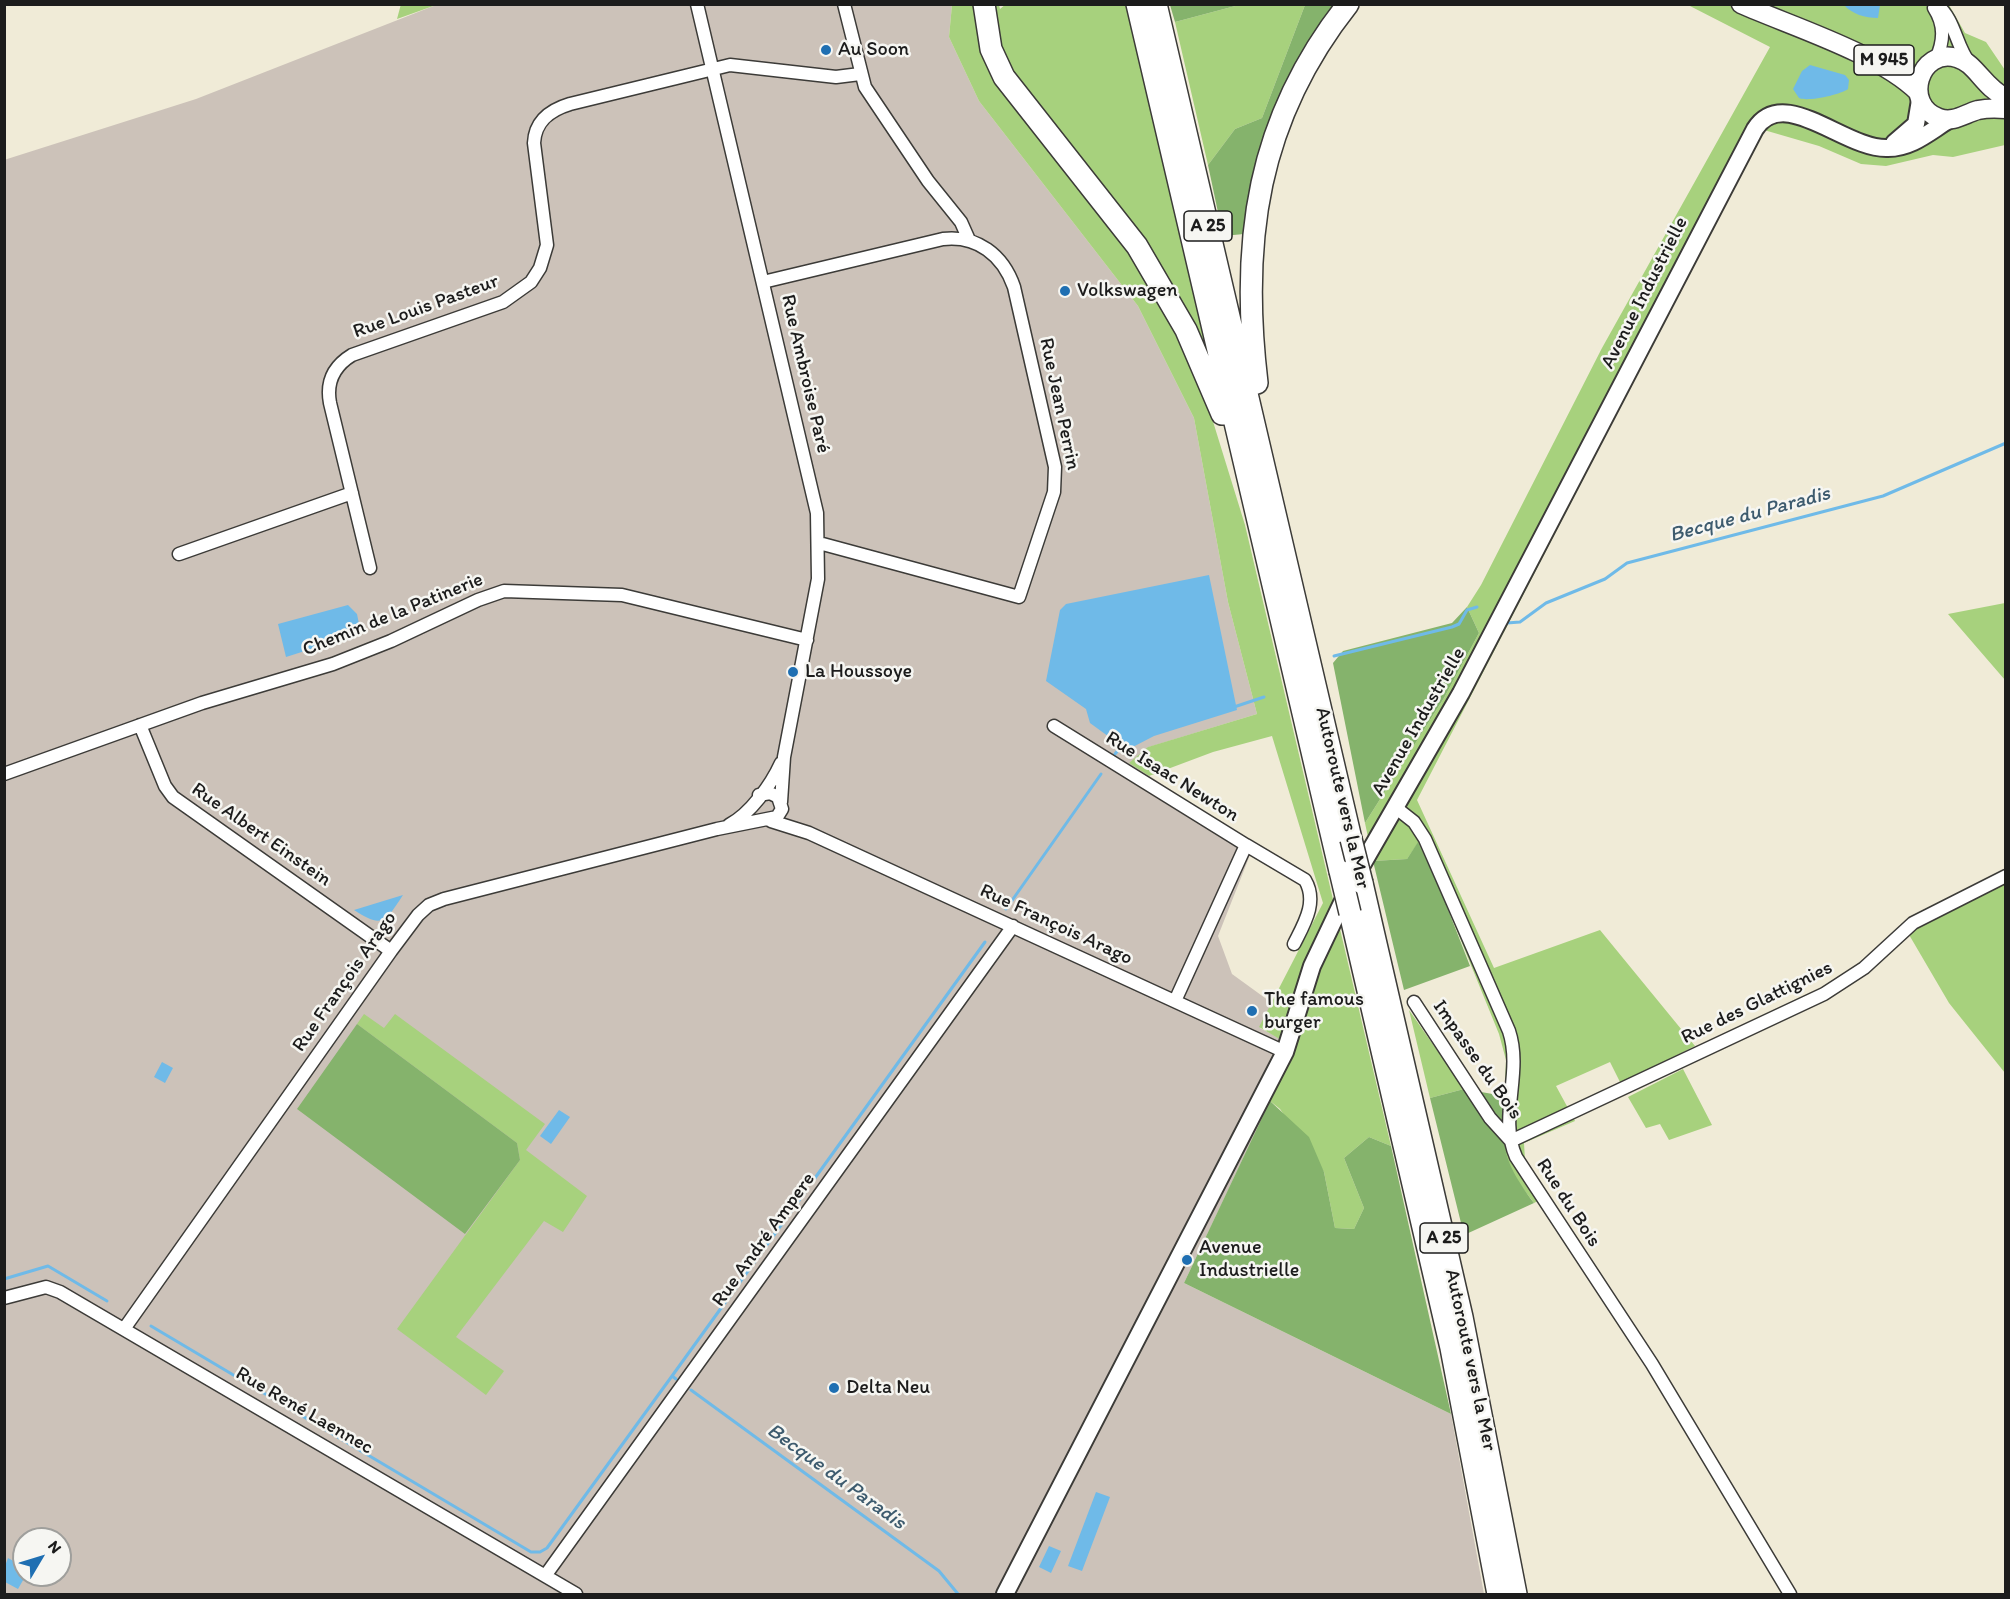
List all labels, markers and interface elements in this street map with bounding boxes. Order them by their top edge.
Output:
place label: Au Soon [838,38,909,62]
marker: Au Soon [819,43,833,57]
road number: M 945 [1854,45,1914,75]
road number: A 25 [1184,211,1232,241]
street label: Avenue Industrielle [1596,213,1694,373]
street label: Rue Louis Pasteur [350,270,502,344]
place label: Volkswagen [1077,279,1178,303]
marker: Volkswagen [1058,284,1072,298]
street label: Rue Ambroise Paré [775,292,835,456]
street label: Rue Jean Perrin [1033,336,1085,472]
water label: Becque du Paradis [1667,481,1833,549]
street label: Chemin de la Patinerie [299,568,487,662]
street label: Avenue Industrielle [1367,644,1471,800]
place label: La Houssoye [805,660,912,684]
marker: La Houssoye [786,665,800,679]
street label: Autoroute vers la Mer [1309,705,1375,891]
street label: Rue Isaac Newton [1101,726,1243,828]
street label: Rue Albert Einstein [186,778,336,892]
street label: Rue François Arago [976,879,1136,971]
street label: Rue François Arago [288,907,402,1057]
street label: Rue des Glattignies [1677,956,1837,1050]
place label: The famous burger [1264,988,1364,1035]
street label: Impasse du Bois [1427,996,1527,1124]
marker: The famous burger [1245,1004,1259,1018]
street label: Rue du Bois [1530,1154,1606,1252]
street label: Rue André Ampere [707,1168,821,1312]
road number: A 25 [1420,1223,1468,1253]
place label: Avenue Industrielle [1199,1236,1299,1283]
marker: Avenue Industrielle [1180,1253,1194,1267]
street label: Autoroute vers la Mer [1439,1267,1501,1453]
street label: Rue René Laennec [231,1362,377,1460]
place label: Delta Neu [846,1376,930,1400]
marker: Delta Neu [827,1381,841,1395]
water label: Becque du Paradis [762,1418,910,1536]
north arrow [12,1527,72,1587]
text: N [44,1537,66,1557]

